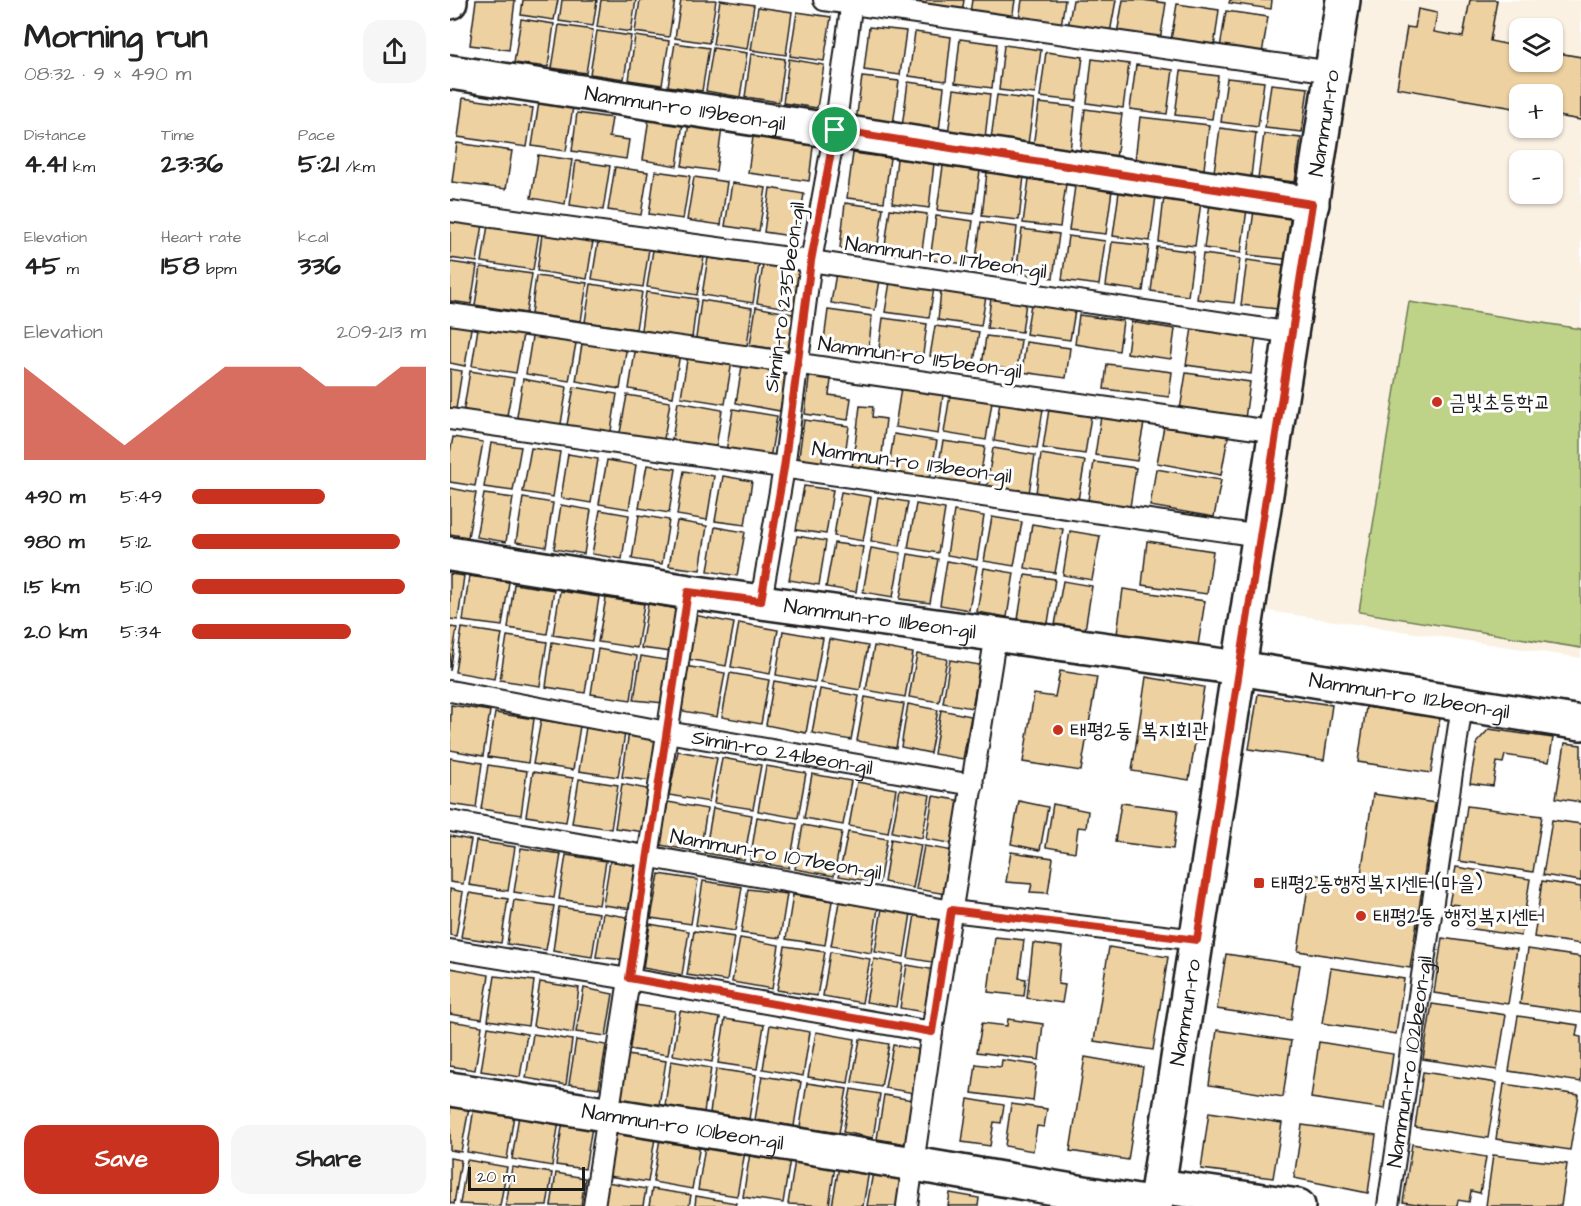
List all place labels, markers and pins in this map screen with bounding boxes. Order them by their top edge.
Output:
pin [809,104,860,155]
place label: 금빛초등학교 [1449,388,1550,417]
marker: 금빛초등학교 [1430,395,1444,409]
place label: 태평2동 복지회관 [1070,716,1209,745]
marker: 태평2동 복지회관 [1051,723,1065,737]
place label: 태평2동행정복지센터(마을) [1271,869,1483,898]
marker: 태평2동행정복지센터(마을) [1252,876,1266,890]
place label: 태평2동 행정복지센터 [1373,902,1546,931]
marker: 태평2동 행정복지센터 [1354,909,1368,923]

